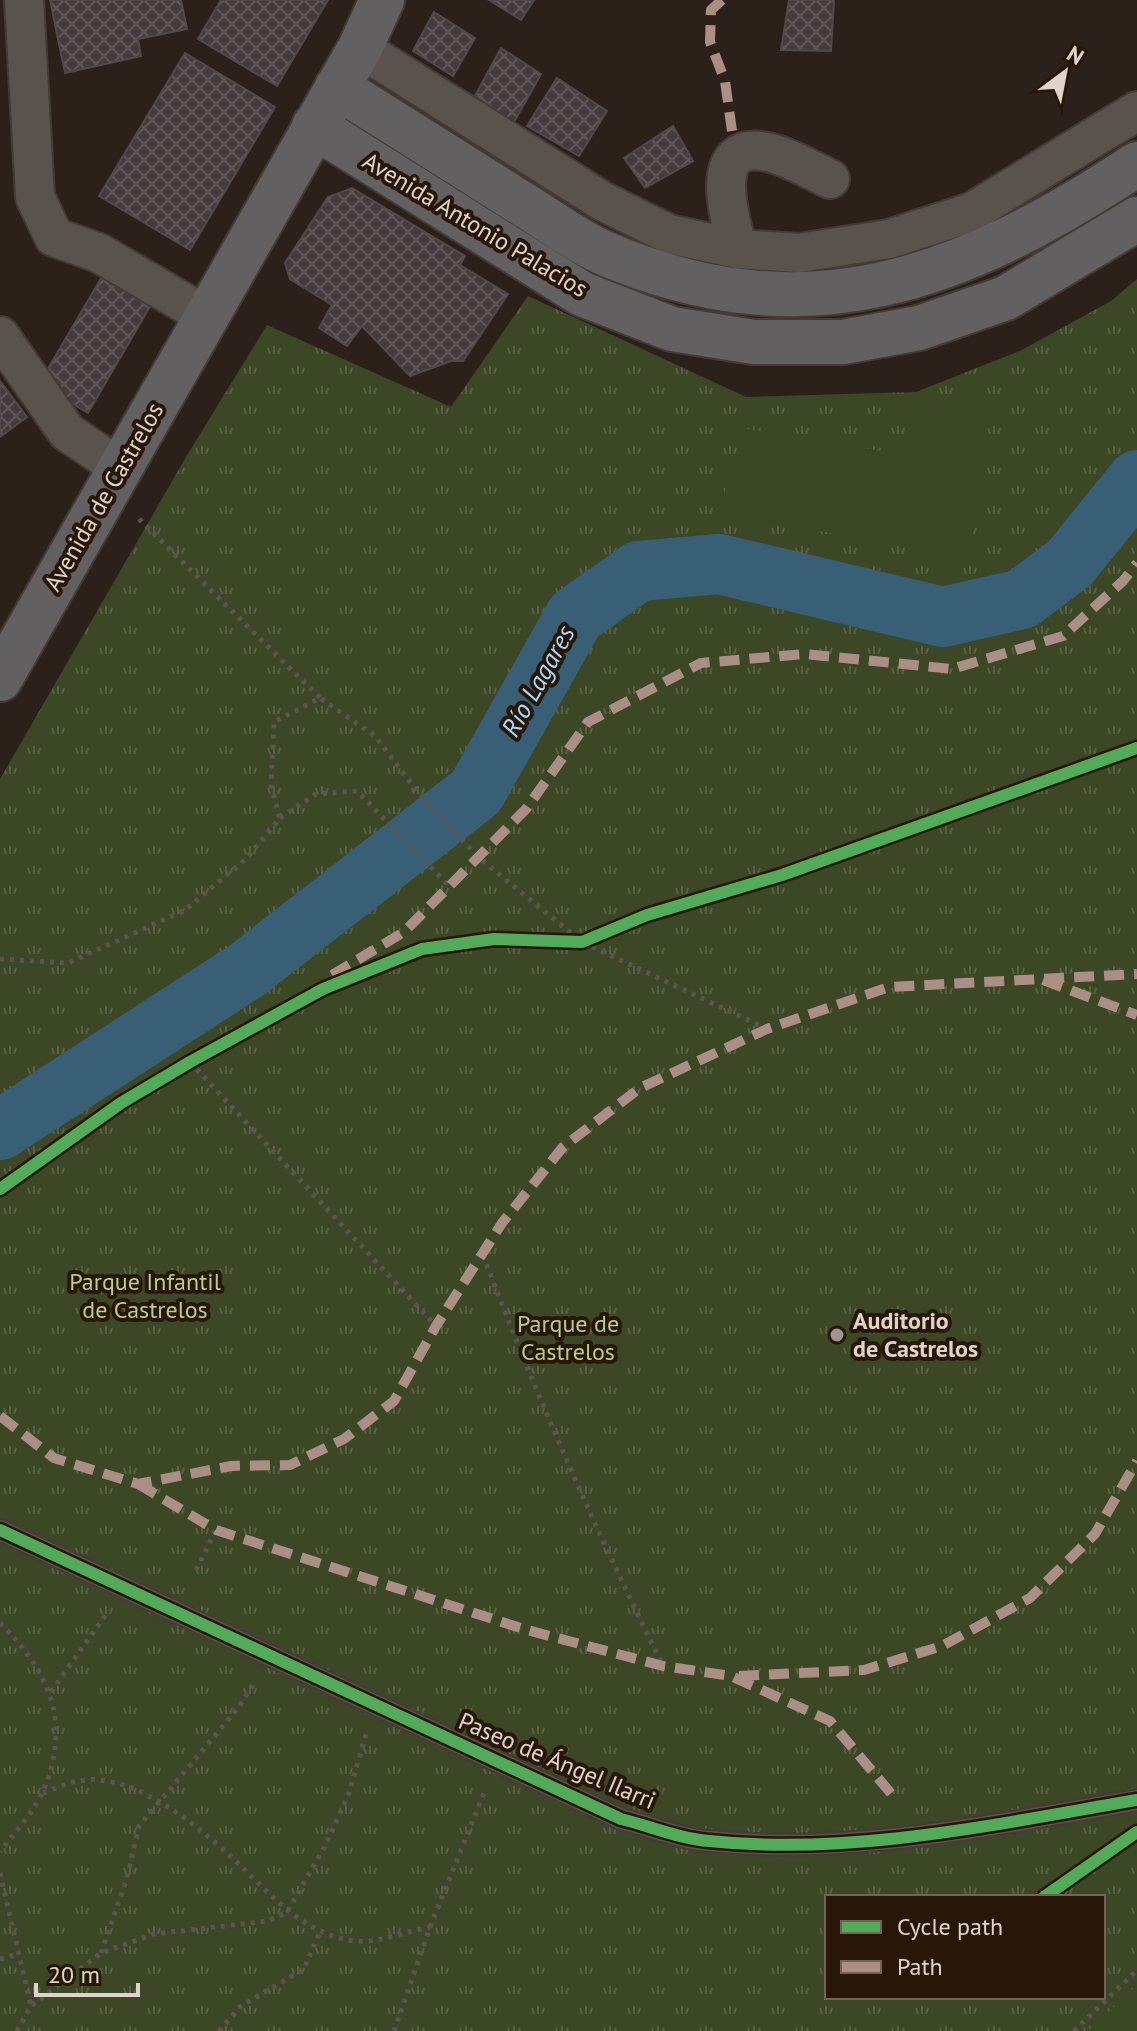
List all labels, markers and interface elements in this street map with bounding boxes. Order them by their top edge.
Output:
north arrow [1025,32,1105,112]
text: N [1062,39,1089,71]
street label: Avenida Antonio Palacios [357,145,593,304]
street label: Avenida de Castrelos [37,397,170,597]
water label: Río Lagares [494,619,582,742]
park label: Parque Infantil de Castrelos [69,1266,221,1325]
place label: Auditorio de Castrelos [853,1305,978,1364]
park label: Parque de Castrelos [517,1308,619,1367]
marker: Auditorio de Castrelos [828,1326,846,1344]
street label: Paseo de Ángel Ilarri [454,1705,660,1816]
legend [825,1895,1105,1999]
text: Cycle path [897,1911,1003,1942]
scale bar [36,1947,138,1997]
text: Path [897,1951,943,1982]
text: 20 m [48,1959,100,1990]

